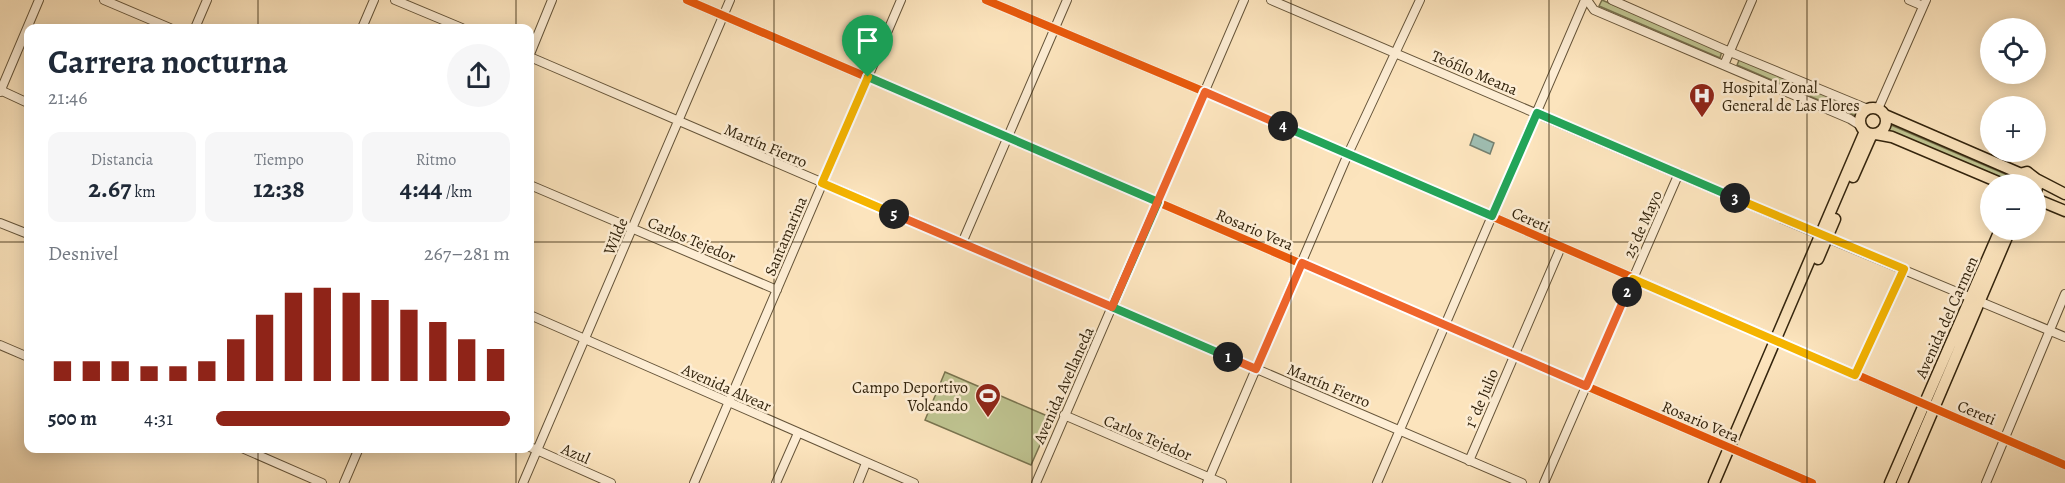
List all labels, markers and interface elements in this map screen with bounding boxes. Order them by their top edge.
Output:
pin [842,15,893,77]
map controls [1980,18,2046,240]
button: locate [1980,18,2046,84]
icon: arrive [851,24,884,57]
text: Carrera nocturna [48,39,288,84]
button: share [447,44,510,107]
street label: Teófilo Meana [1428,45,1521,101]
place label: Hospital Zonal General de Las Flores [1722,77,1860,117]
hospital icon: Hospital Zonal General de Las Flores [1687,81,1717,119]
text: 21:46 [48,84,87,111]
button: + [1980,96,2046,162]
pin: 4 [1268,111,1298,141]
text: 4 [1279,115,1287,137]
street label: Martín Fierro [721,119,811,173]
text: Distancia [91,149,153,171]
text: Tiempo [254,149,304,171]
text: Ritmo [416,149,456,171]
text: 2.67 [88,171,131,206]
text: 12:38 [253,171,305,206]
text: 4:44 [400,171,443,206]
button: − [1980,174,2046,240]
text: km [131,181,156,203]
text: /km [443,181,472,203]
pin: 3 [1720,183,1750,213]
street label: 25 de Mayo [1618,187,1668,262]
text: 3 [1732,187,1738,209]
street label: Santamarina [759,193,813,280]
pin: 5 [879,199,909,229]
street label: Cereti [1508,202,1553,238]
text: 5 [891,203,897,225]
street label: Rosario Vera [1213,204,1297,256]
street label: Carlos Tejedor [644,211,739,268]
street label: Wilde [598,214,634,259]
text: Desnivel [48,240,118,267]
text: 267–281 m [424,240,510,267]
street label: Avenida del Carmen [1910,253,1984,383]
pin: 2 [1612,277,1642,307]
text: 2 [1623,281,1631,303]
street label: Avenida Avellaneda [1028,323,1100,448]
pin: 1 [1213,342,1243,372]
text: 1 [1225,346,1231,368]
street label: Avenida Alvear [677,358,775,418]
street label: Martín Fierro [1284,359,1374,413]
street label: 1° de Julio [1460,365,1504,431]
place label: Campo Deportivo Voleando [852,377,968,417]
sports icon: Campo Deportivo Voleando [973,381,1003,419]
street label: Cereti [1954,395,1999,431]
street label: Rosario Vera [1659,396,1743,448]
text: 500 m [48,405,97,432]
text: 4:31 [144,405,173,432]
street label: Carlos Tejedor [1100,409,1195,466]
street label: Azul [557,438,593,470]

